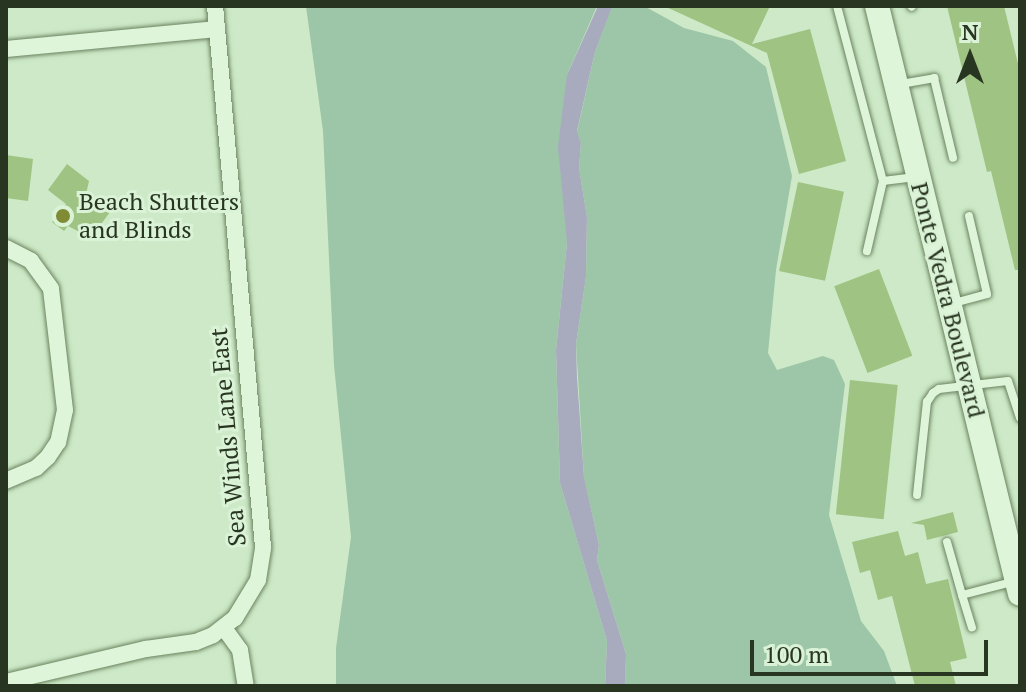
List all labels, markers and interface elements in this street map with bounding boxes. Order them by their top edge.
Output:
north arrow [930,16,1010,96]
text: N [962,17,978,46]
street label: Ponte Vedra Boulevard [905,179,991,421]
place label: Beach Shutters and Blinds [79,188,239,244]
marker: Beach Shutters and Blinds [54,207,72,225]
street label: Sea Winds Lane East [204,327,252,547]
scale bar [754,624,992,674]
text: 100 m [764,638,829,670]

